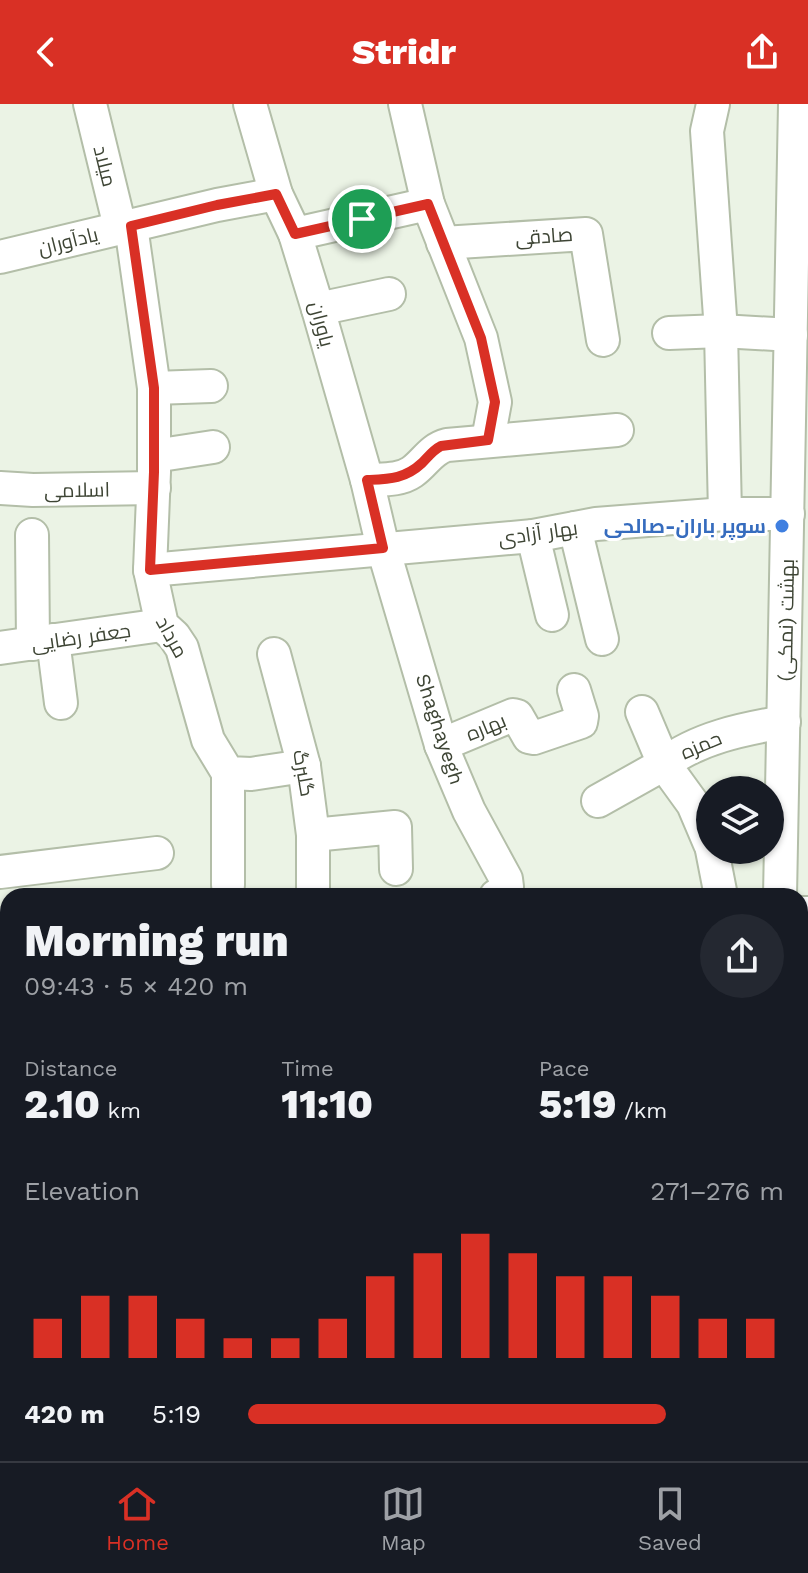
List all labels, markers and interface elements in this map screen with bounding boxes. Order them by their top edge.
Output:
icon: back [24,30,68,74]
icon: share [740,30,784,74]
text: Stridr [352,31,456,73]
street label: میلاد [88,143,122,189]
pin [328,185,396,253]
icon: arrive [340,197,384,241]
street label: یادآوران [35,222,101,261]
street label: صادقی [514,222,574,251]
street label: یاوران [303,299,340,350]
street label: اسلامی [44,477,110,504]
place label: سوپر باران-صالحی [604,514,766,540]
street label: بهار آزادی [497,516,579,551]
marker: سوپر باران-صالحی [773,517,791,535]
street label: بهشت (نمکی) [773,559,800,682]
street label: مرداد [151,612,193,662]
street label: جعفر رضایی [30,618,132,657]
street label: Shaghayegh [411,671,469,787]
street label: بهاره [462,708,510,747]
street label: حمزه [677,726,725,764]
street label: گلبرگ [288,748,320,798]
map controls [696,776,784,864]
button: layers [696,776,784,864]
button: share [700,914,784,998]
text: Morning run [24,915,289,967]
text: 09:43 · 5 × 420 m [24,971,248,1001]
text: Distance [24,1056,118,1081]
text: Time [281,1056,334,1081]
text: Pace [539,1056,590,1081]
text: 2.10 [24,1081,100,1128]
text: 11:10 [281,1081,373,1128]
text: 5:19 [539,1081,617,1128]
text: km [100,1098,141,1123]
text: /km [617,1098,667,1123]
text: Elevation [24,1176,140,1206]
text: 271–276 m [650,1176,784,1206]
text: 420 m [24,1399,105,1429]
text: 5:19 [152,1399,201,1429]
tab: Home [106,1482,169,1555]
tab: Map [381,1482,426,1555]
tab: Saved [638,1482,702,1555]

